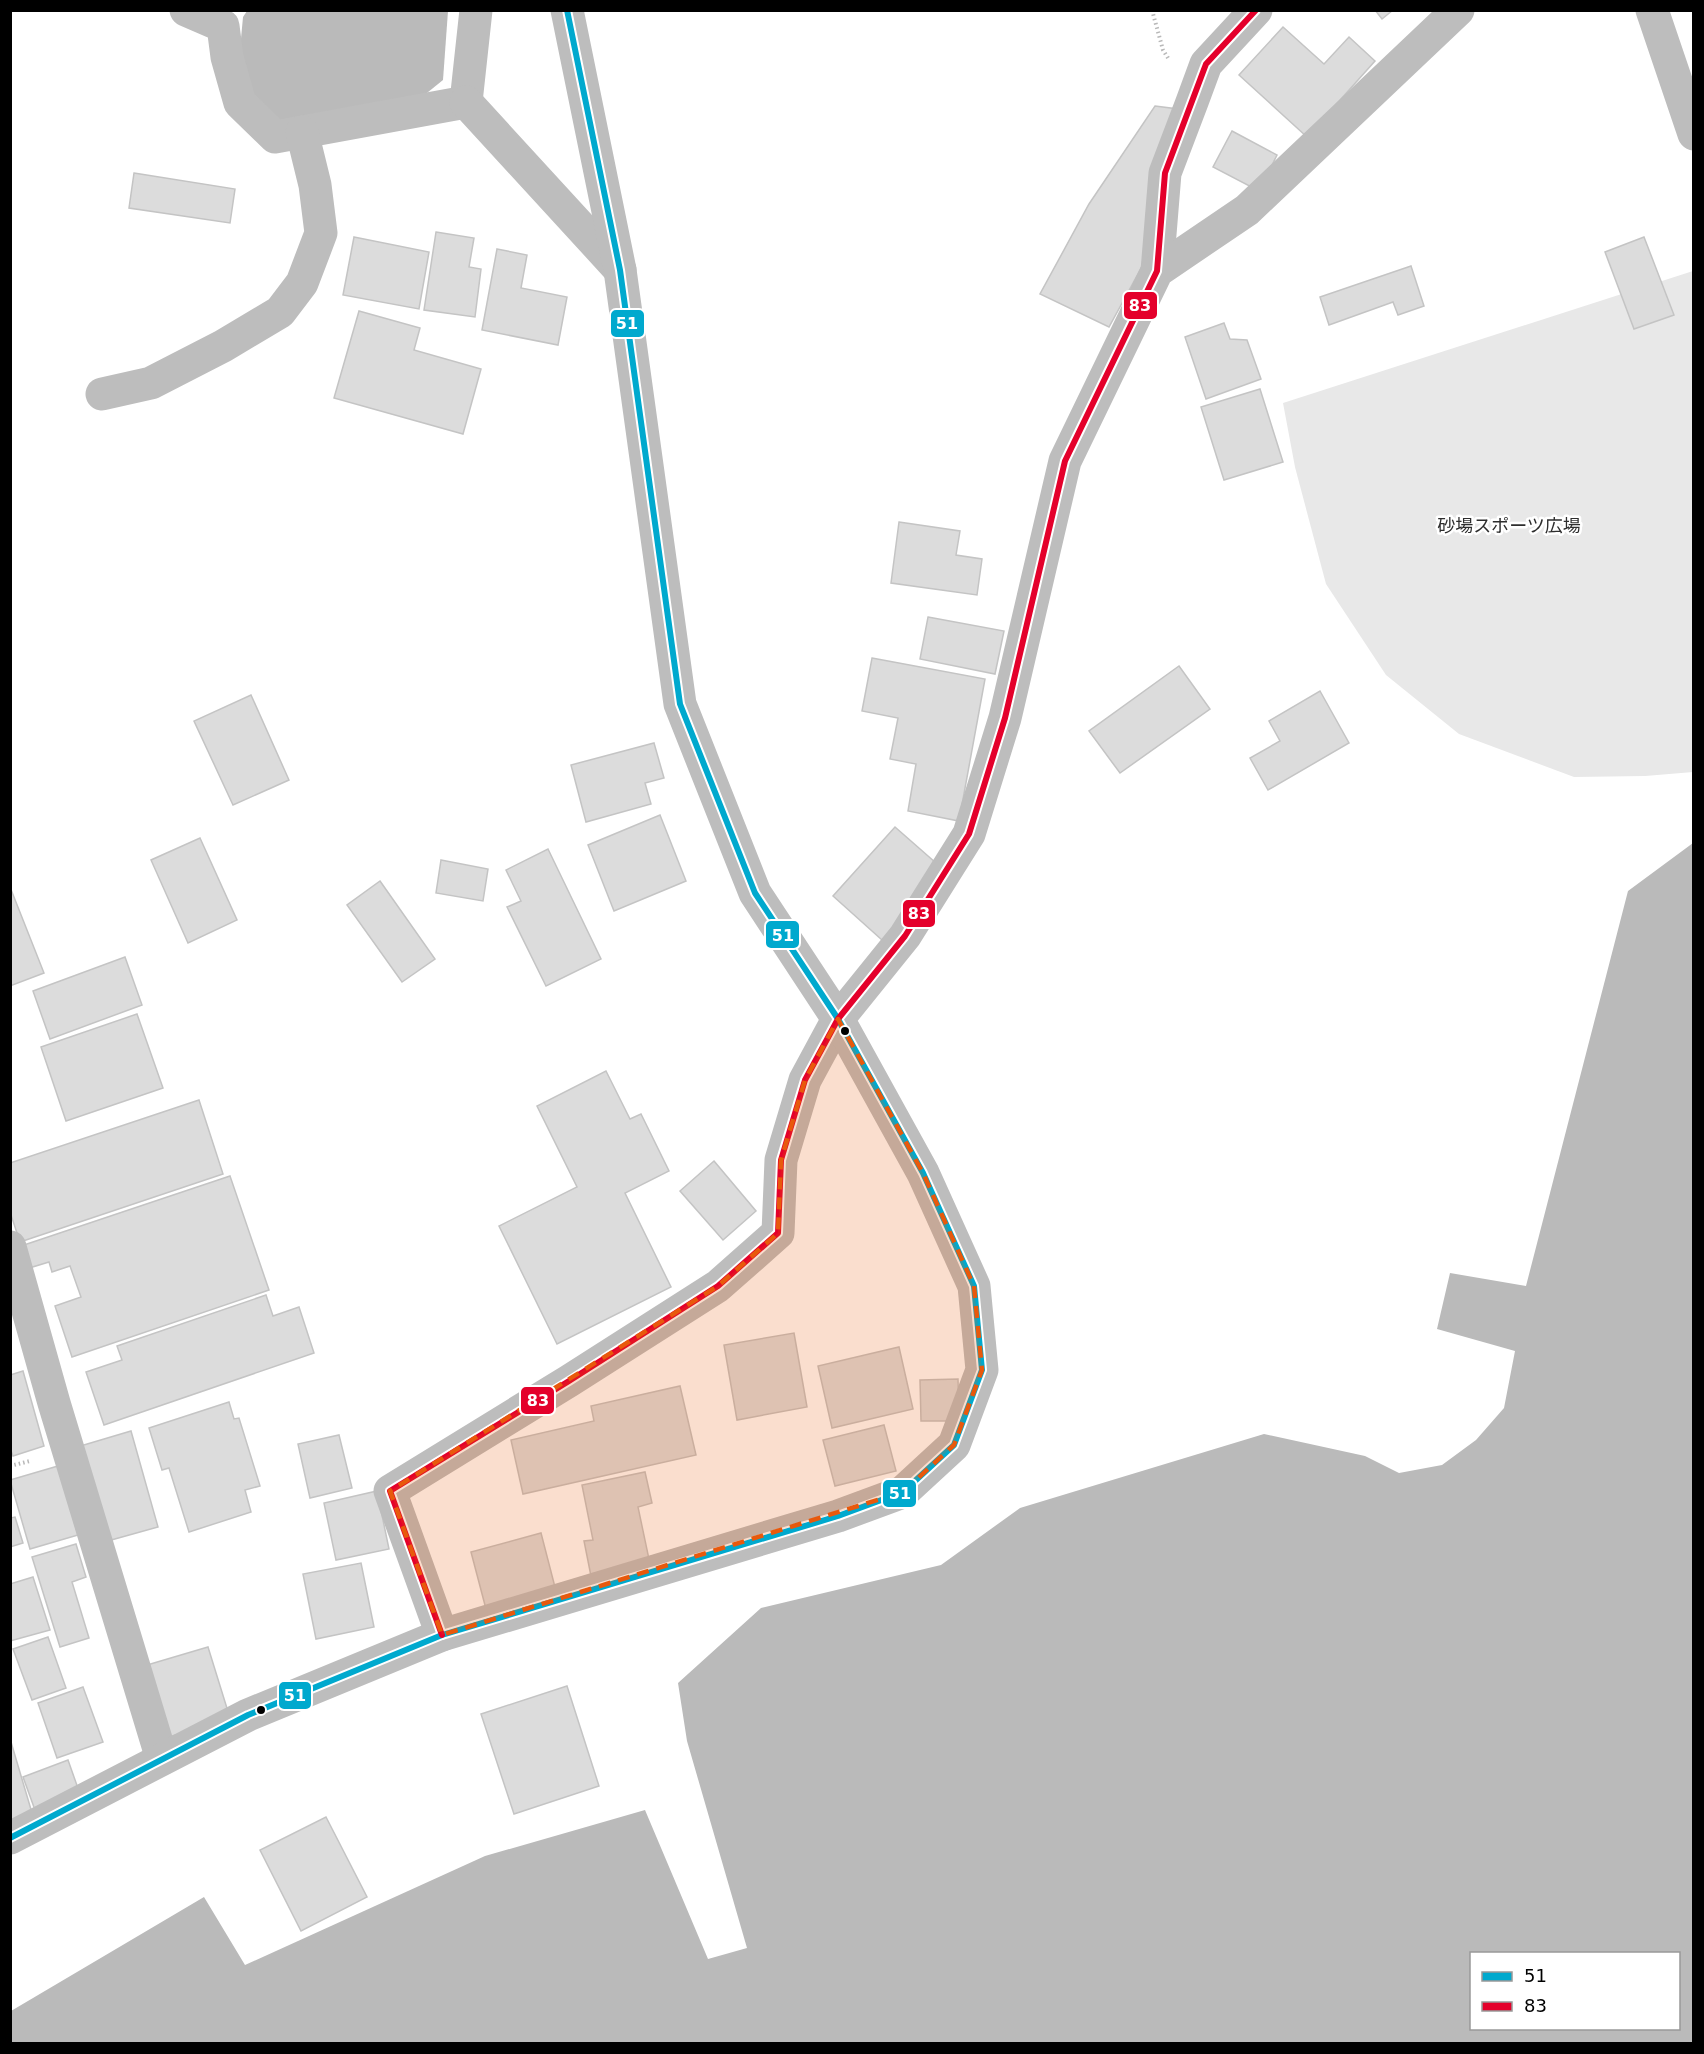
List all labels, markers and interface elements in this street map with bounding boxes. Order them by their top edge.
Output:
line badge: 83 [1123,291,1158,320]
text: 83 [1129,296,1151,315]
line badge: 51 [610,309,645,338]
text: 51 [616,314,638,333]
park label: 砂場スポーツ広場 [1437,515,1581,536]
line badge: 83 [902,899,936,928]
text: 83 [908,904,930,923]
line badge: 51 [765,920,800,949]
text: 51 [772,926,794,945]
unlabelled marker [839,1025,851,1037]
line badge: 83 [520,1386,555,1415]
text: 83 [527,1391,549,1410]
line badge: 51 [882,1479,917,1508]
text: 51 [889,1484,911,1503]
line badge: 51 [278,1681,312,1710]
text: 51 [284,1686,306,1705]
unlabelled marker [255,1704,267,1716]
legend [1470,1952,1680,2030]
text: 51 [1524,1965,1547,1986]
text: 83 [1524,1995,1547,2016]

